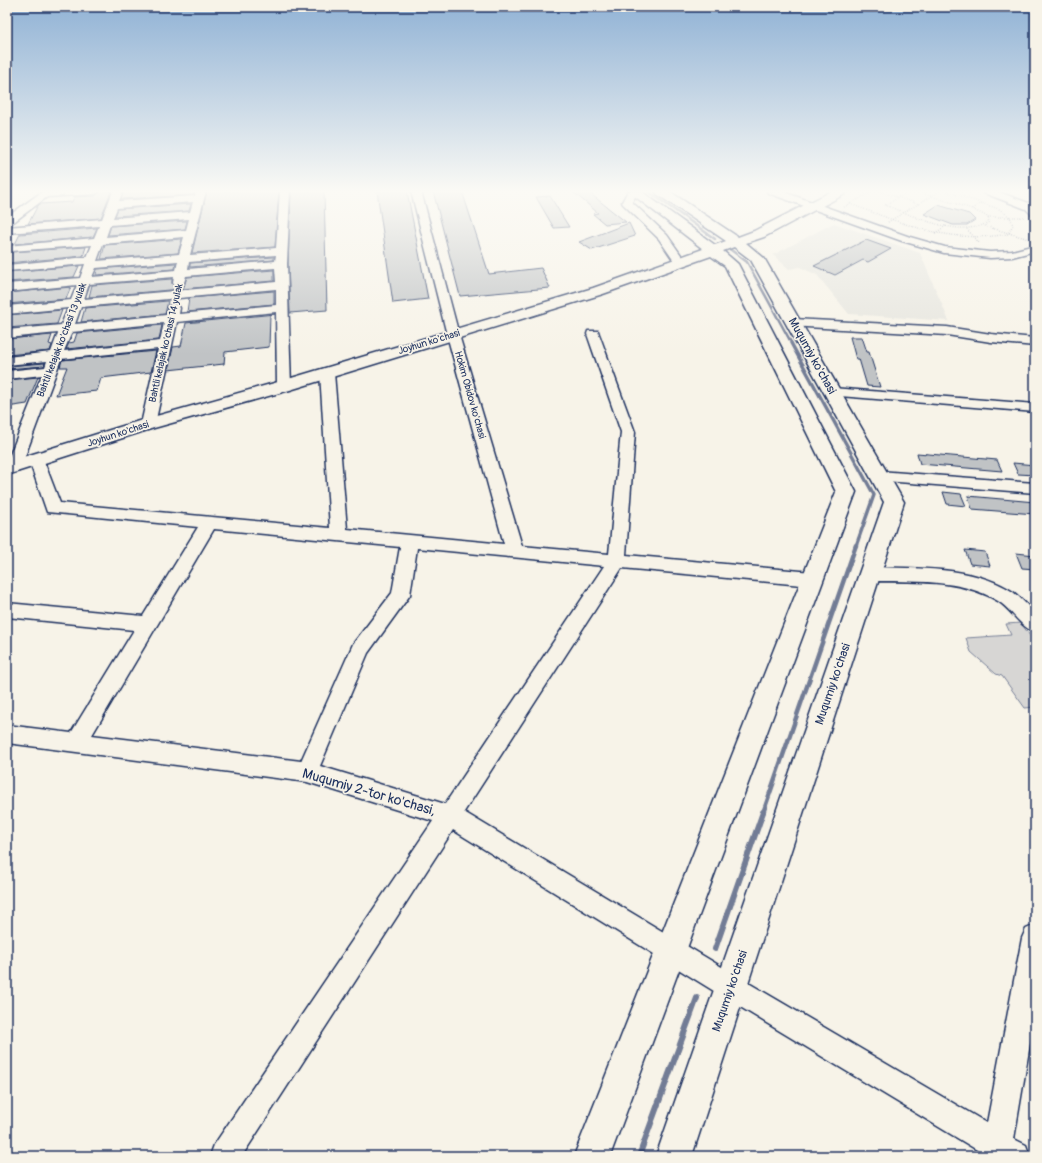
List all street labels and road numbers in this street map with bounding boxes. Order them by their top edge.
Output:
street label: Bahtli kelajak ko'chasi 13 yulak [35,280,90,399]
street label: Bahtli kelajak ko'chasi 14 yulak [146,282,186,404]
street label: Muqumiy ko'chasi [785,315,839,397]
street label: Joyhun ko'chasi [397,327,462,357]
street label: Hokim Obidov ko'chasi [452,350,488,440]
street label: Joyhun ko'chasi [86,418,151,450]
street label: Muqumiy ko'chasi [812,641,854,727]
street label: Muqumiy 2-tor ko'chasi, [300,765,438,819]
street label: Muqumiy ko'chasi [709,948,751,1034]

